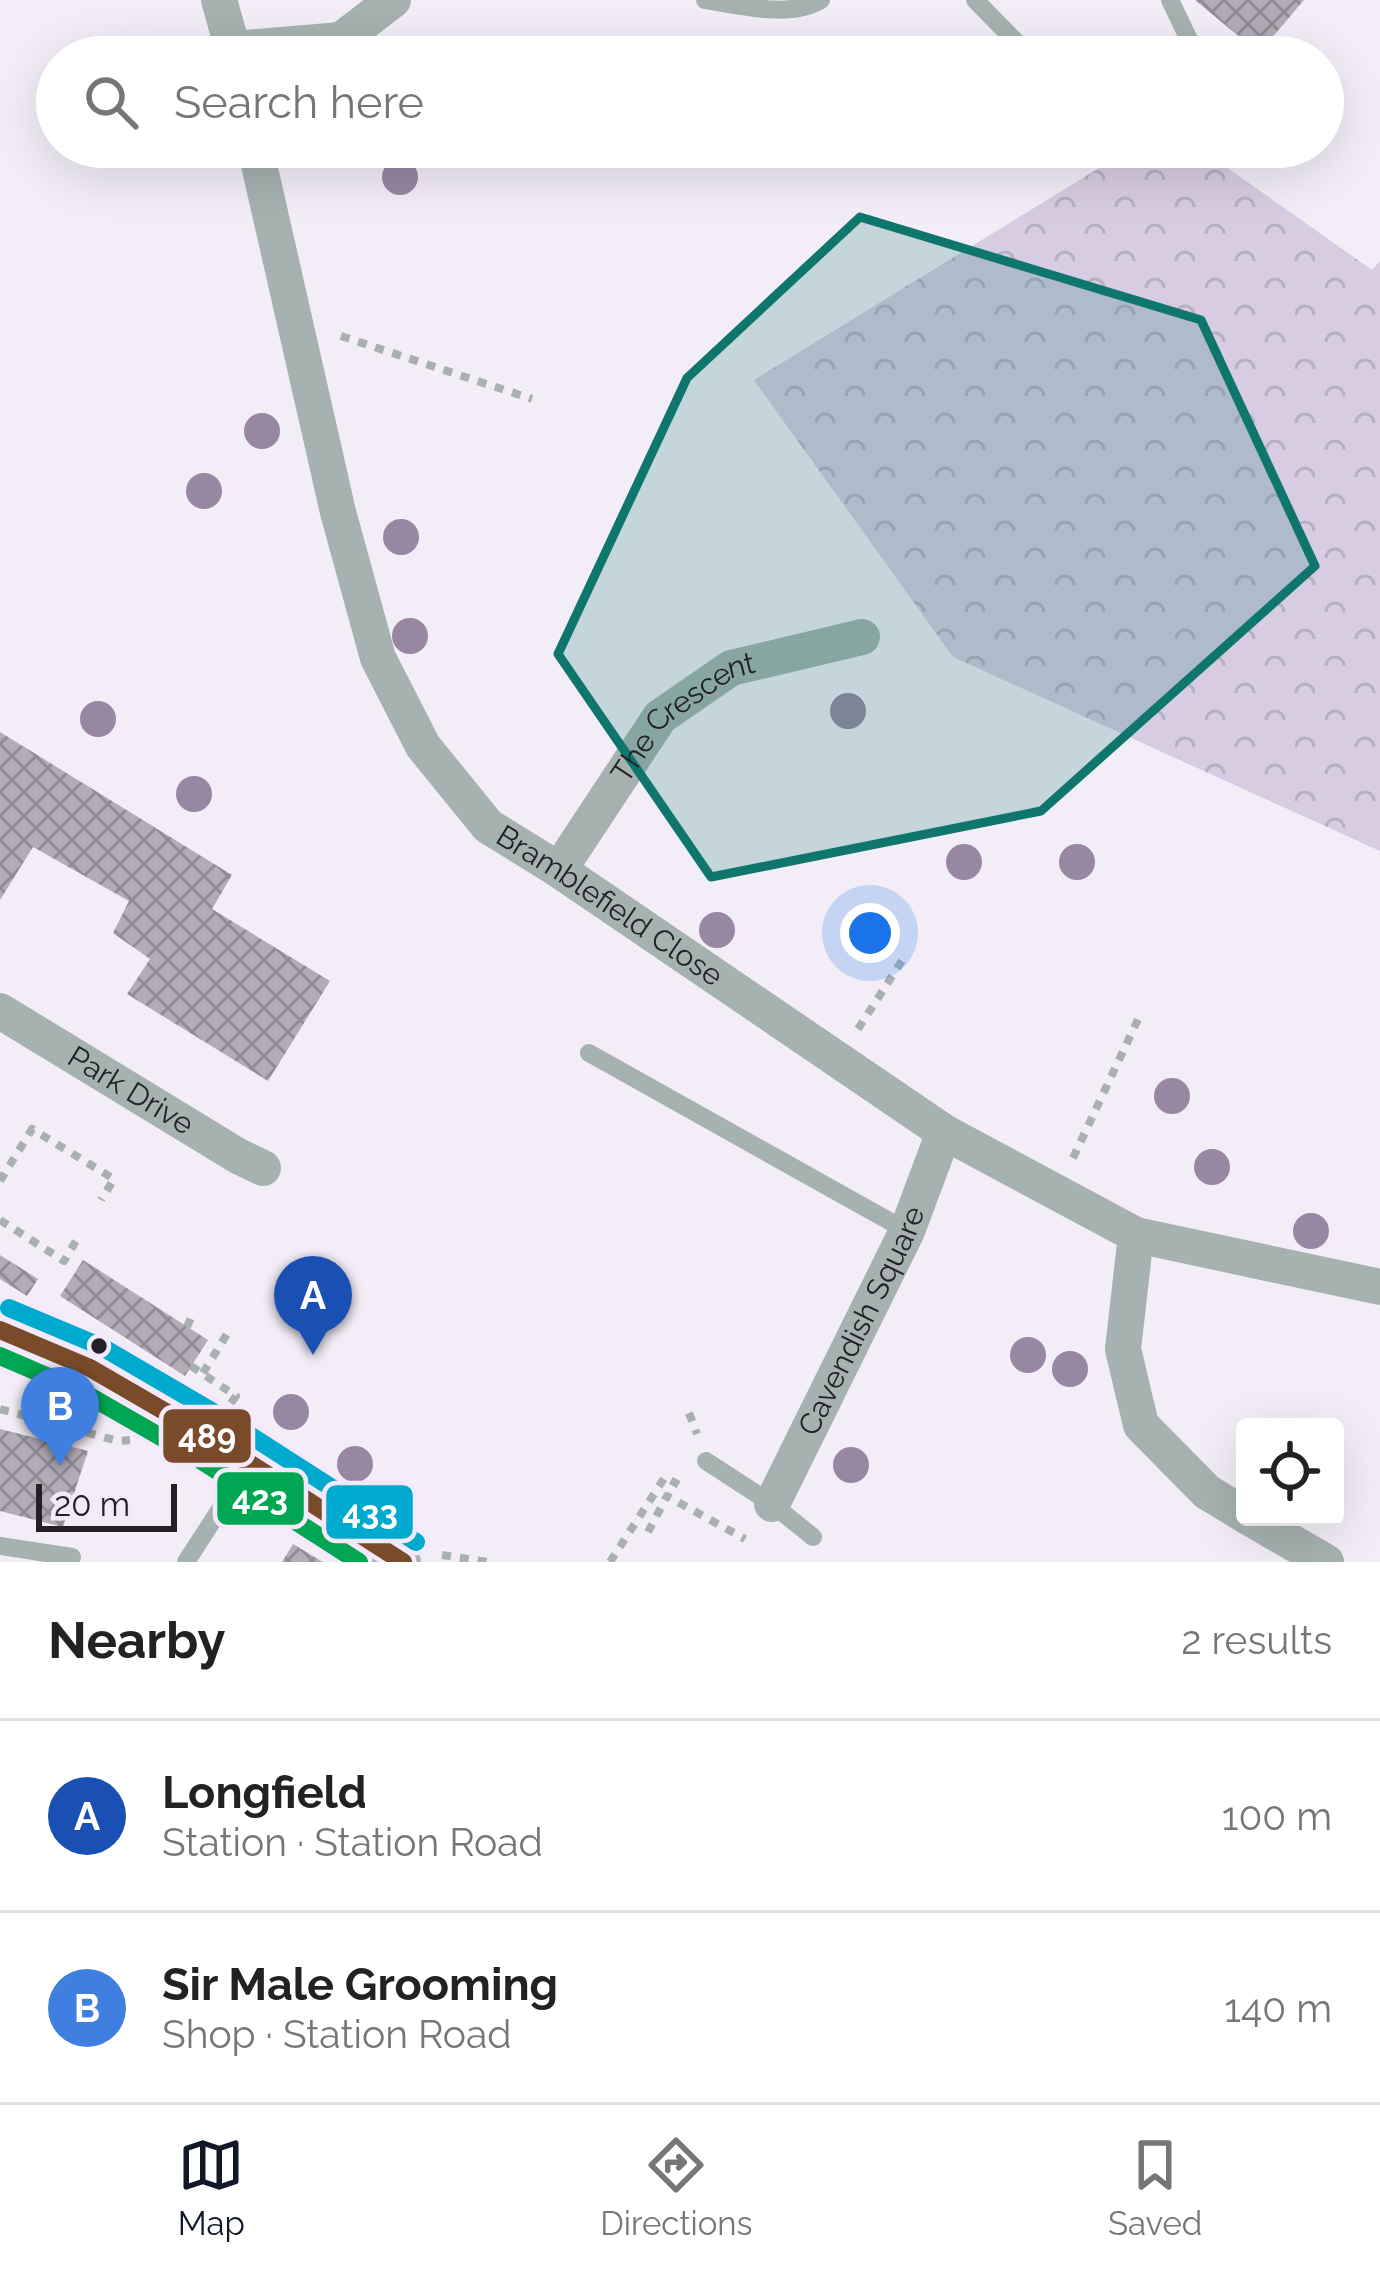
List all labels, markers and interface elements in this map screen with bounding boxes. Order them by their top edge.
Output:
search box [36,36,1344,168]
icon: search [78,69,144,135]
text: Search here [174,76,424,129]
street label: The Crescent [604,645,758,789]
street label: Bramblefield Close [490,818,730,993]
your location [840,903,900,963]
street label: Park Drive [62,1039,200,1142]
street label: Cavendish Square [791,1202,932,1441]
pin: A [274,1256,352,1355]
unlabelled marker [88,1335,110,1357]
pin: B [21,1367,99,1466]
line badge: 489 [161,1407,253,1465]
text: 489 [178,1417,236,1456]
map controls [1236,1418,1344,1526]
button: locate [1236,1418,1344,1526]
line badge: 423 [215,1470,306,1527]
scale bar [36,1478,177,1531]
text: 423 [232,1479,288,1518]
line badge: 433 [324,1483,415,1541]
text: 20 m [54,1485,130,1524]
text: 433 [342,1493,398,1532]
text: Nearby [48,1610,225,1670]
text: 2 results [1181,1617,1332,1663]
text: Longfield [162,1766,367,1819]
text: A [74,1793,100,1839]
text: 100 m [1222,1793,1332,1839]
text: Station · Station Road [162,1819,543,1865]
text: Sir Male Grooming [162,1958,558,2011]
text: B [74,1985,100,2031]
text: 140 m [1224,1985,1332,2031]
text: Shop · Station Road [162,2011,511,2057]
tab: Map [178,2132,245,2243]
tab: Directions [600,2132,753,2243]
tab: Saved [1108,2132,1202,2243]

